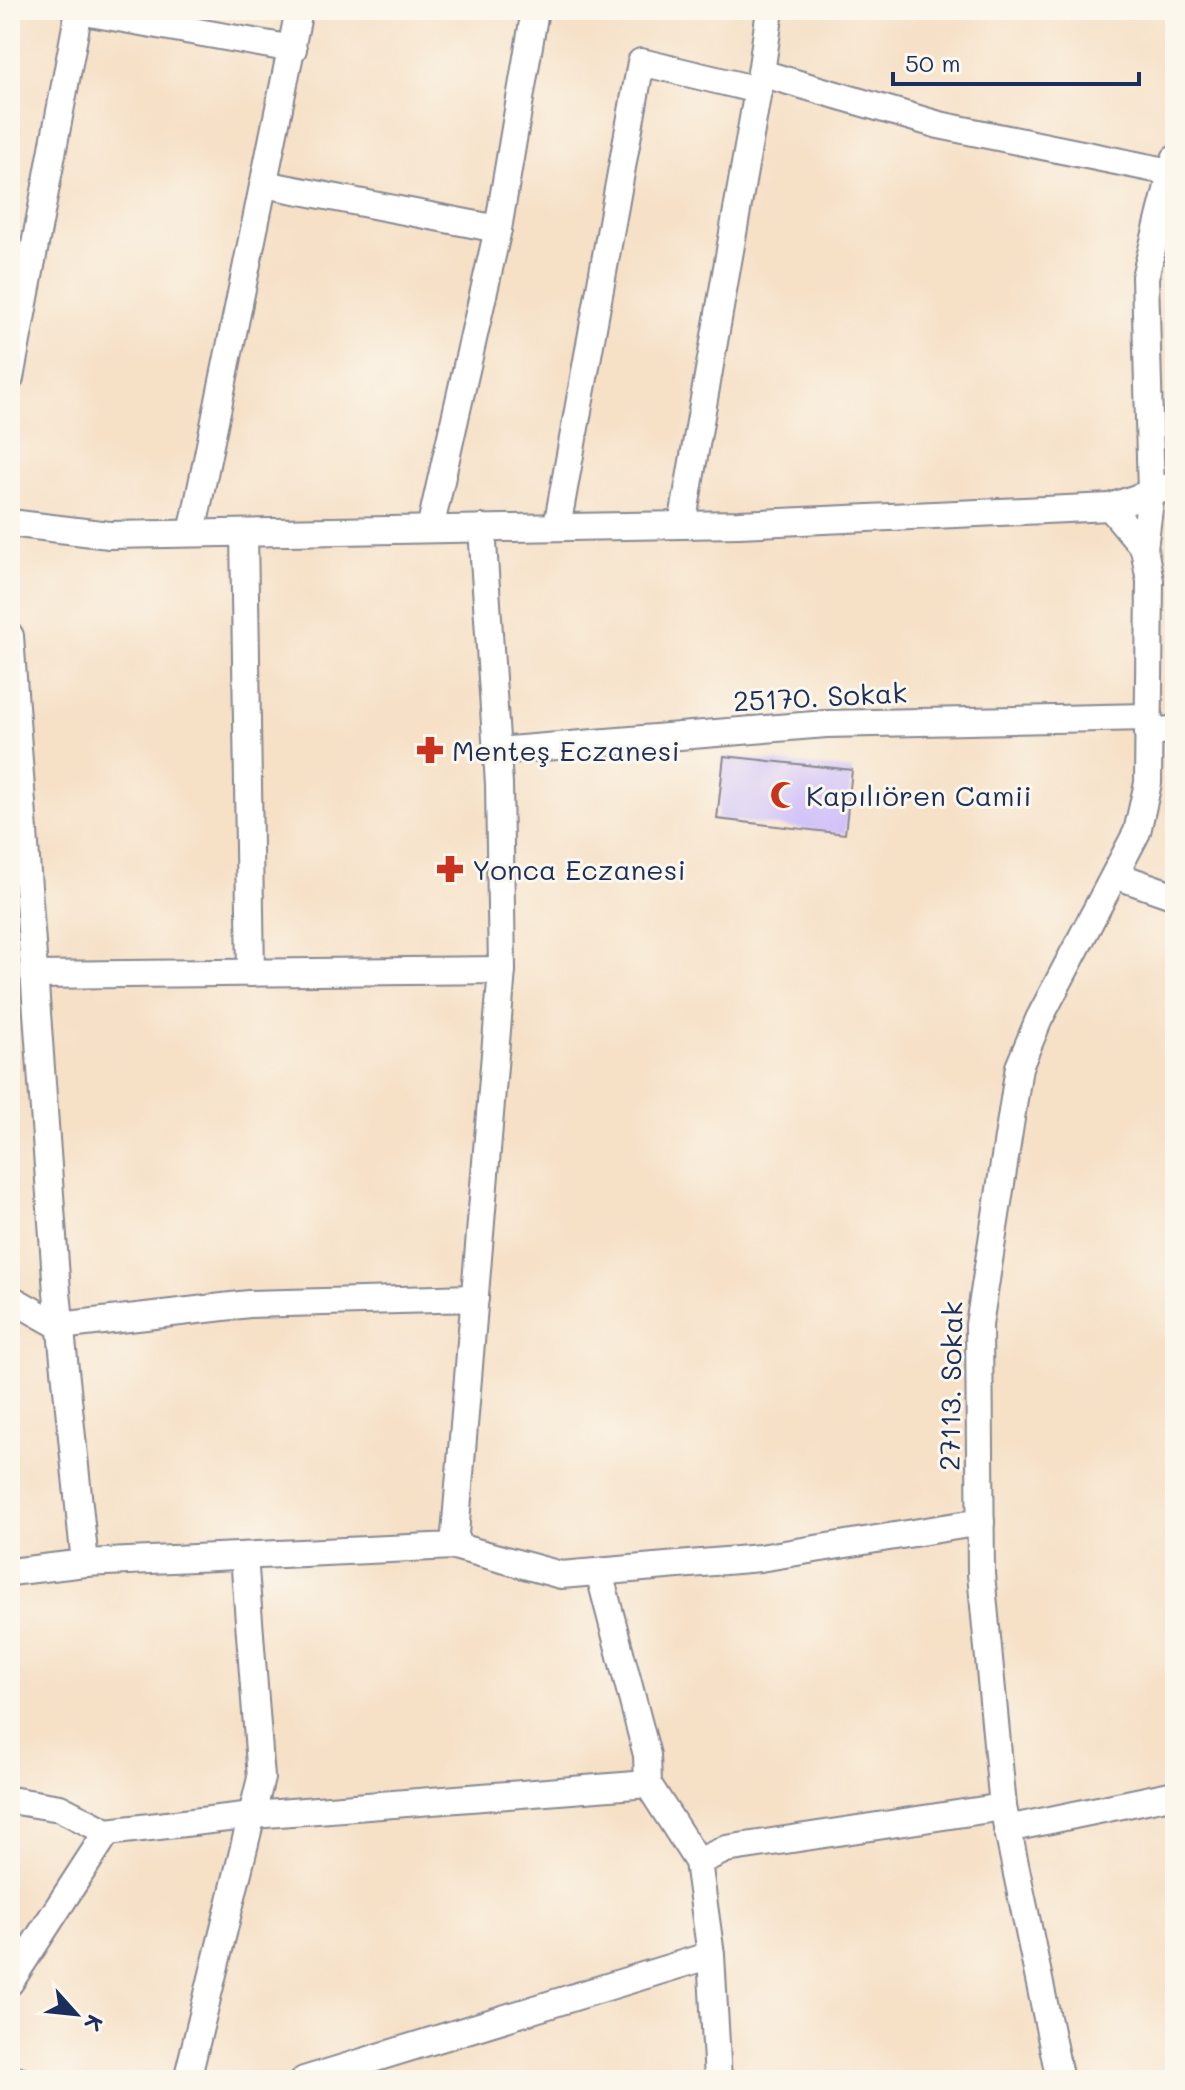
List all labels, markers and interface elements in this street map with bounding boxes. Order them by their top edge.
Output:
scale bar [893,36,1139,86]
text: 50 m [905,47,961,78]
street label: 25170. Sokak [732,673,908,719]
place label: Menteş Eczanesi [452,732,680,768]
pharmacy icon: Menteş Eczanesi [415,735,445,765]
place label: Kapılıören Camii [806,777,1032,813]
mosque icon: Kapılıören Camii [769,780,799,810]
place label: Yonca Eczanesi [472,851,686,887]
pharmacy icon: Yonca Eczanesi [435,854,465,884]
street label: 27113. Sokak [931,1301,969,1471]
north arrow [36,1974,116,2054]
text: K [78,2010,110,2036]

